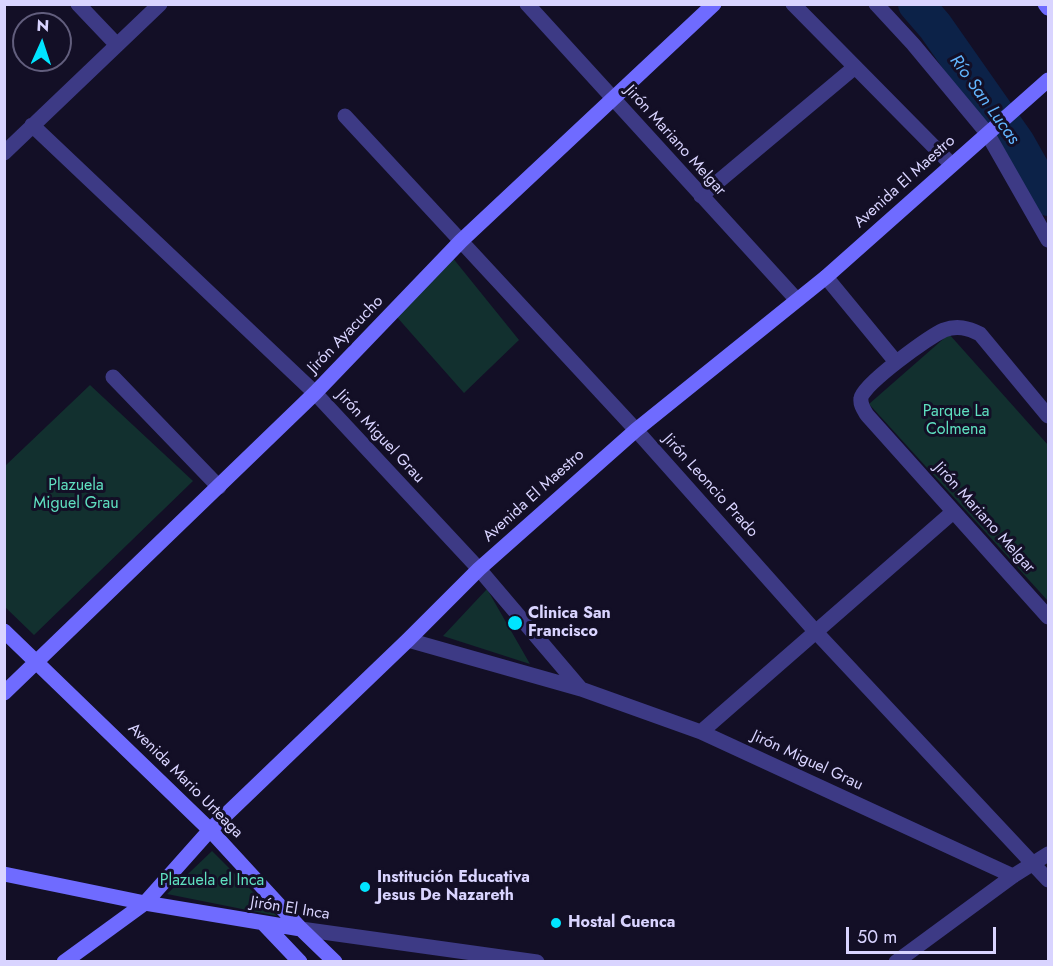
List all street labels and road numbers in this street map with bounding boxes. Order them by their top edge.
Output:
street label: Jirón Mariano Melgar [620,82,730,200]
street label: Avenida El Maestro [850,132,960,232]
street label: Jirón Ayacucho [304,292,388,378]
street label: Jirón Miguel Grau [332,386,428,488]
street label: Jirón Leoncio Prado [659,430,761,542]
street label: Avenida El Maestro [479,446,589,546]
street label: Jirón Mariano Melgar [929,459,1039,577]
street label: Avenida Mario Urteaga [123,719,247,843]
street label: Jirón Miguel Grau [748,727,866,795]
street label: Jirón El Inca [249,893,331,925]

